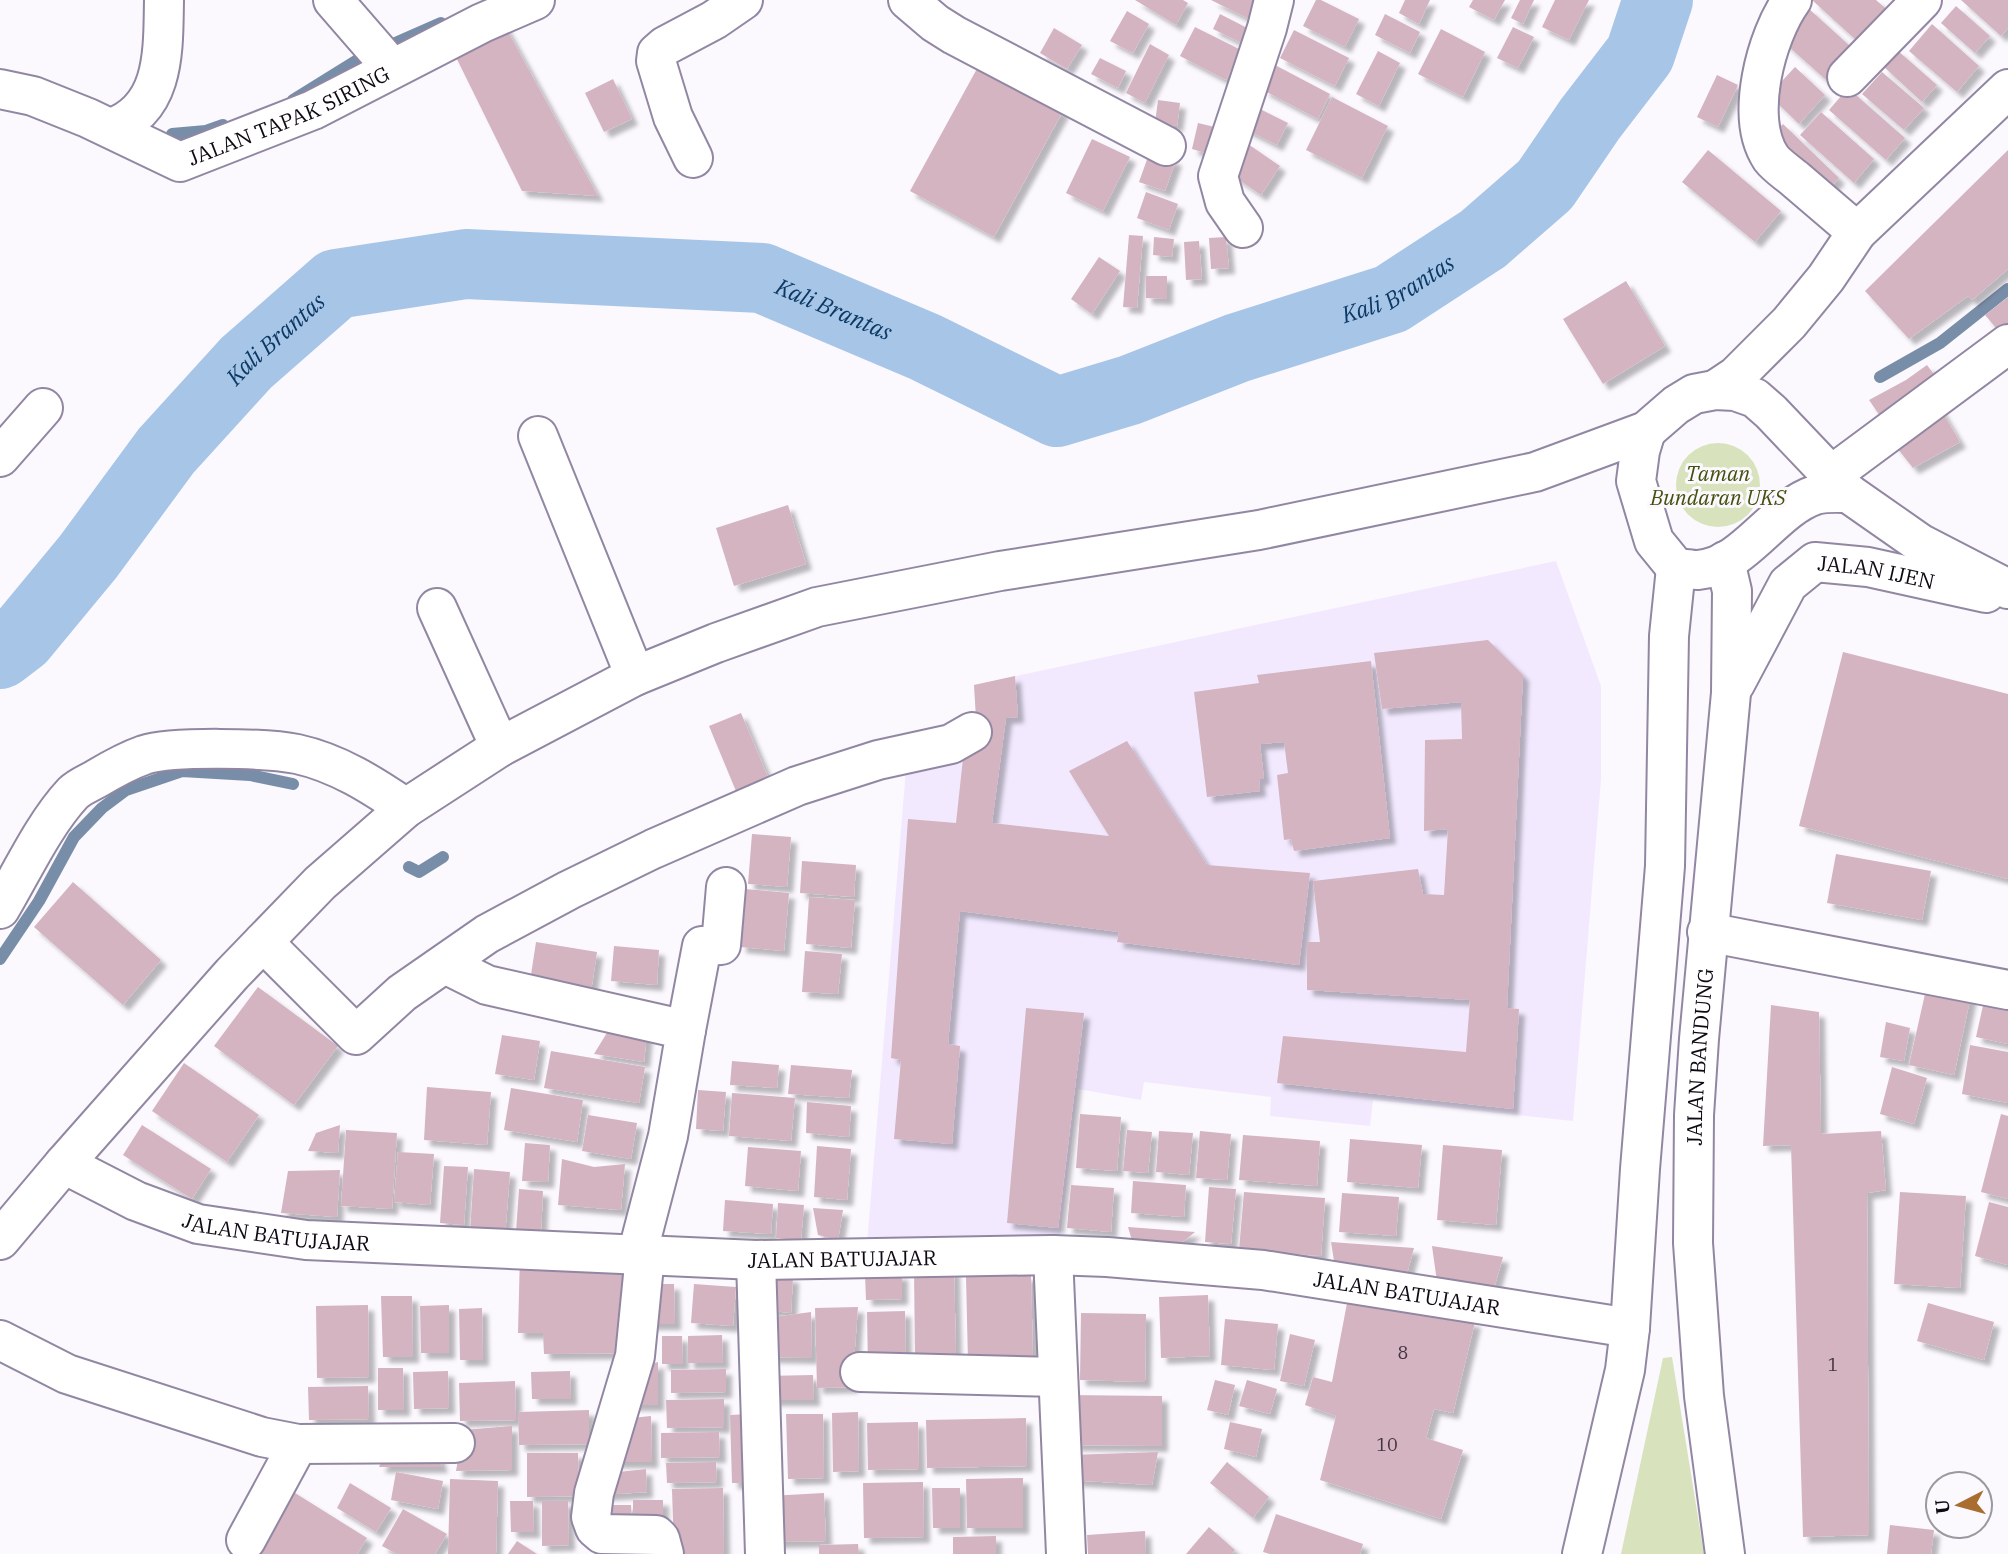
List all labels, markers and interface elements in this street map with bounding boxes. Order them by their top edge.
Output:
street label: JALAN TAPAK SIRING [184,59,394,172]
water label: Kali Brantas [1336,247,1460,329]
water label: Kali Brantas [770,270,897,347]
water label: Kali Brantas [218,286,331,392]
park label: Taman Bundaran UKS [1649,459,1787,511]
street label: JALAN IJEN [1816,548,1937,595]
street label: JALAN BANDUNG [1680,967,1719,1146]
street label: JALAN BATUJAJAR [179,1205,371,1257]
street label: JALAN BATUJAJAR [747,1243,937,1274]
street label: JALAN BATUJAJAR [1311,1264,1502,1321]
house number: 8 [1398,1341,1408,1364]
house number: 1 [1828,1353,1838,1376]
house number: 10 [1376,1433,1398,1456]
north arrow [1924,1470,1994,1540]
text: U [1929,1498,1955,1515]

